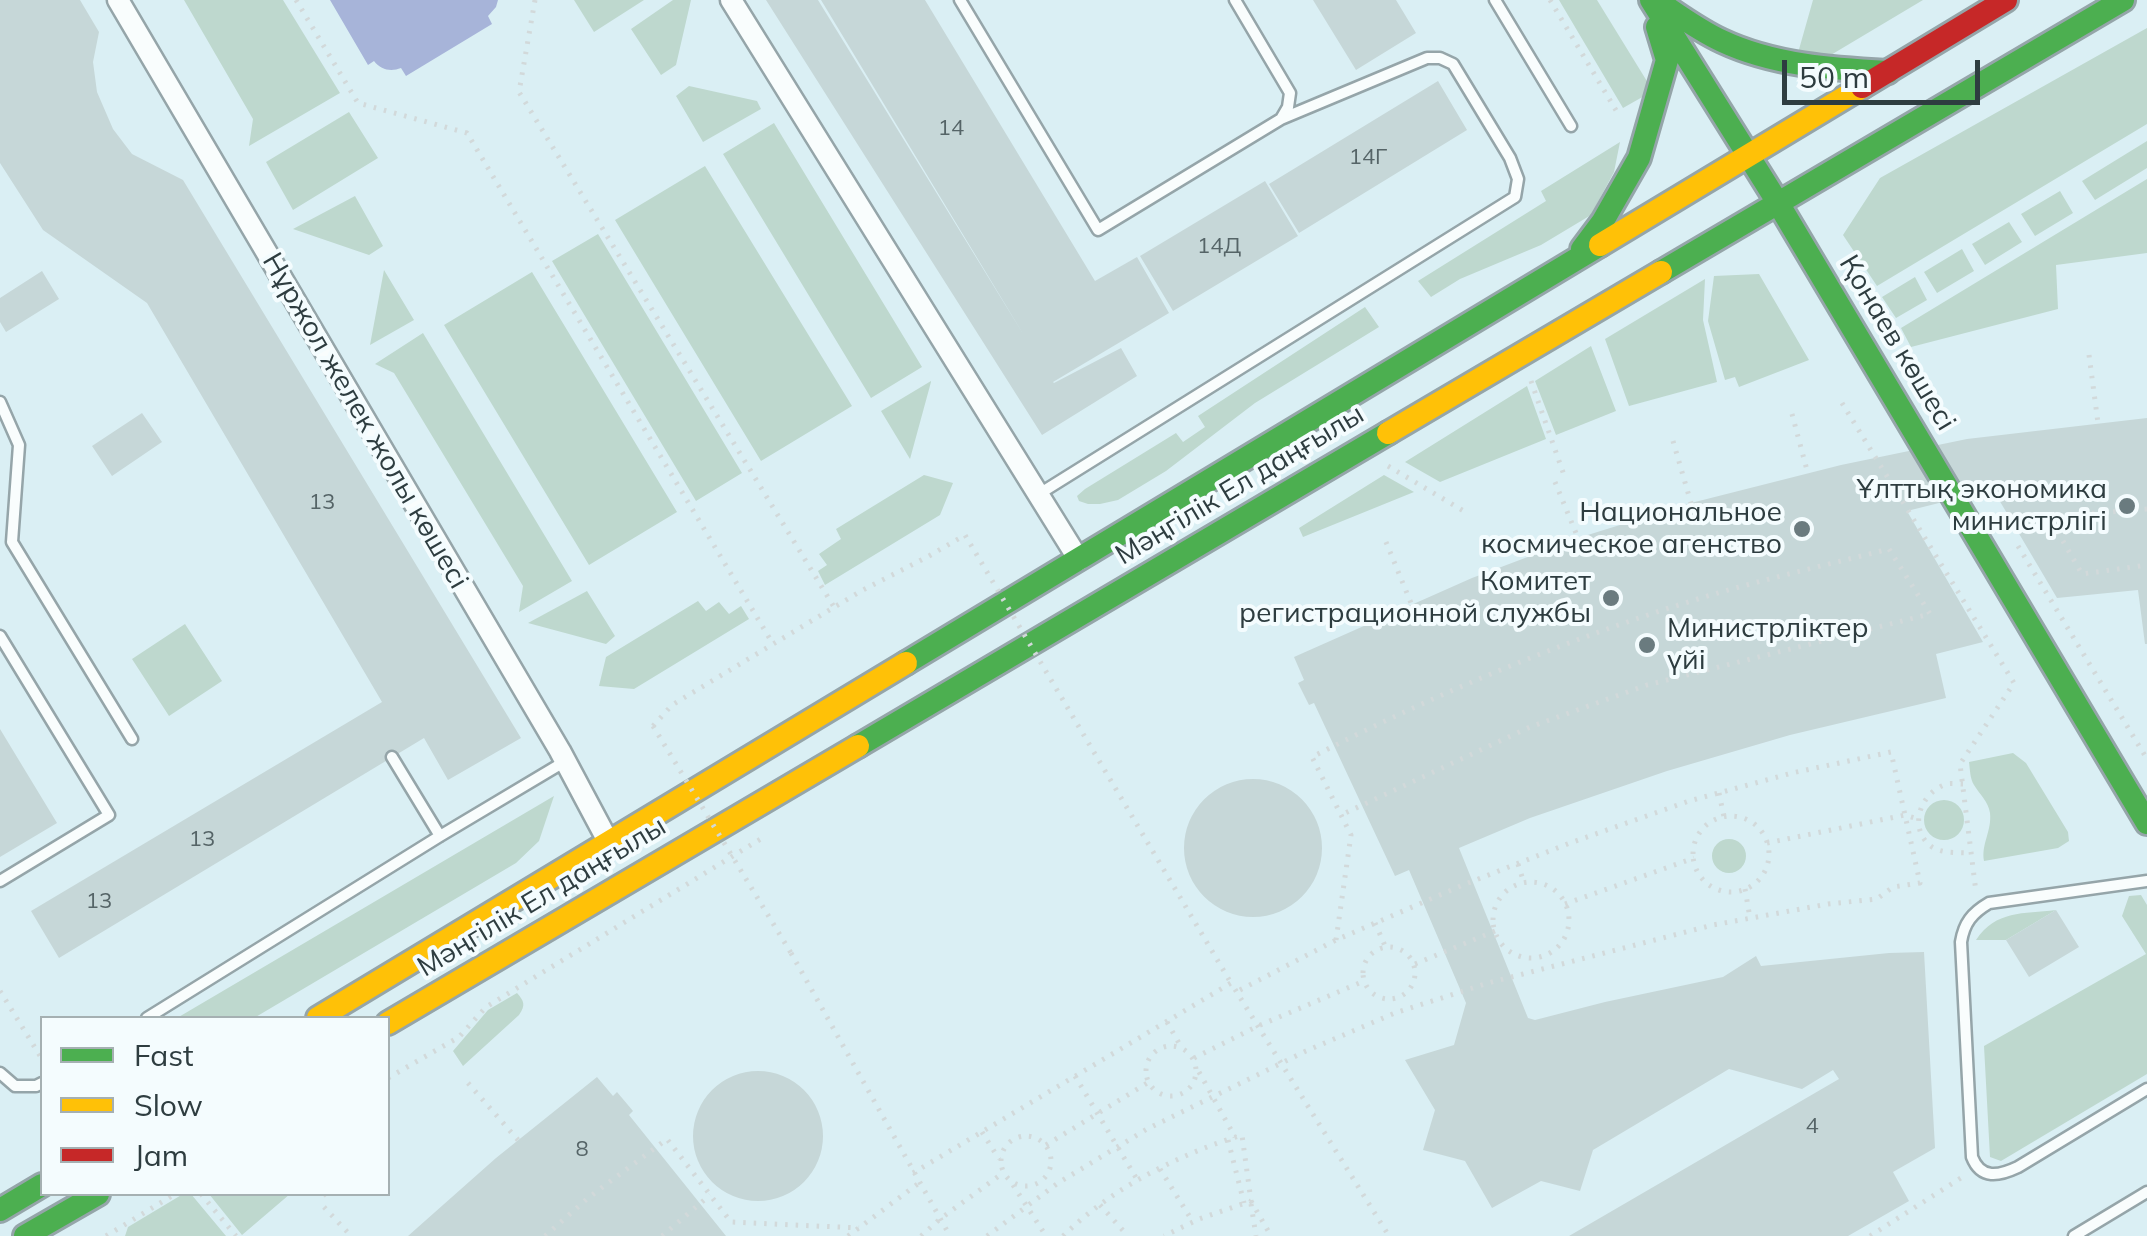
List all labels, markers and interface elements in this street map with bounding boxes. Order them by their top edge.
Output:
scale bar [1787,40,1984,102]
text: 50 m [1799,58,1869,96]
house number: 14 [938,115,964,141]
house number: 14Г [1349,144,1387,170]
house number: 14Д [1197,233,1241,259]
street label: Нұржол желек жолы көшесі [255,247,475,595]
street label: Қонаев көшесі [1831,249,1963,437]
street label: Мәңгілік Ел даңғылы [1110,398,1370,572]
place label: Ұлттық экономика министрлігі [1857,473,2107,539]
house number: 13 [309,489,335,515]
marker: Ұлттық экономика министрлігі [2116,495,2138,517]
place label: Национальное космическое агенство [1481,496,1782,562]
marker: Национальное космическое агенство [1791,518,1813,540]
place label: Комитет регистрационной службы [1239,565,1591,631]
marker: Комитет регистрационной службы [1600,587,1622,609]
place label: Министрліктер үйі [1667,612,1868,678]
marker: Министрліктер үйі [1636,634,1658,656]
street label: Мәңгілік Ел даңғылы [412,810,672,984]
house number: 13 [189,826,215,852]
house number: 13 [86,888,112,914]
legend [40,1016,390,1196]
text: Fast [134,1036,194,1074]
text: Slow [134,1086,203,1124]
house number: 4 [1805,1113,1819,1139]
text: Jam [134,1136,188,1174]
house number: 8 [575,1136,589,1162]

